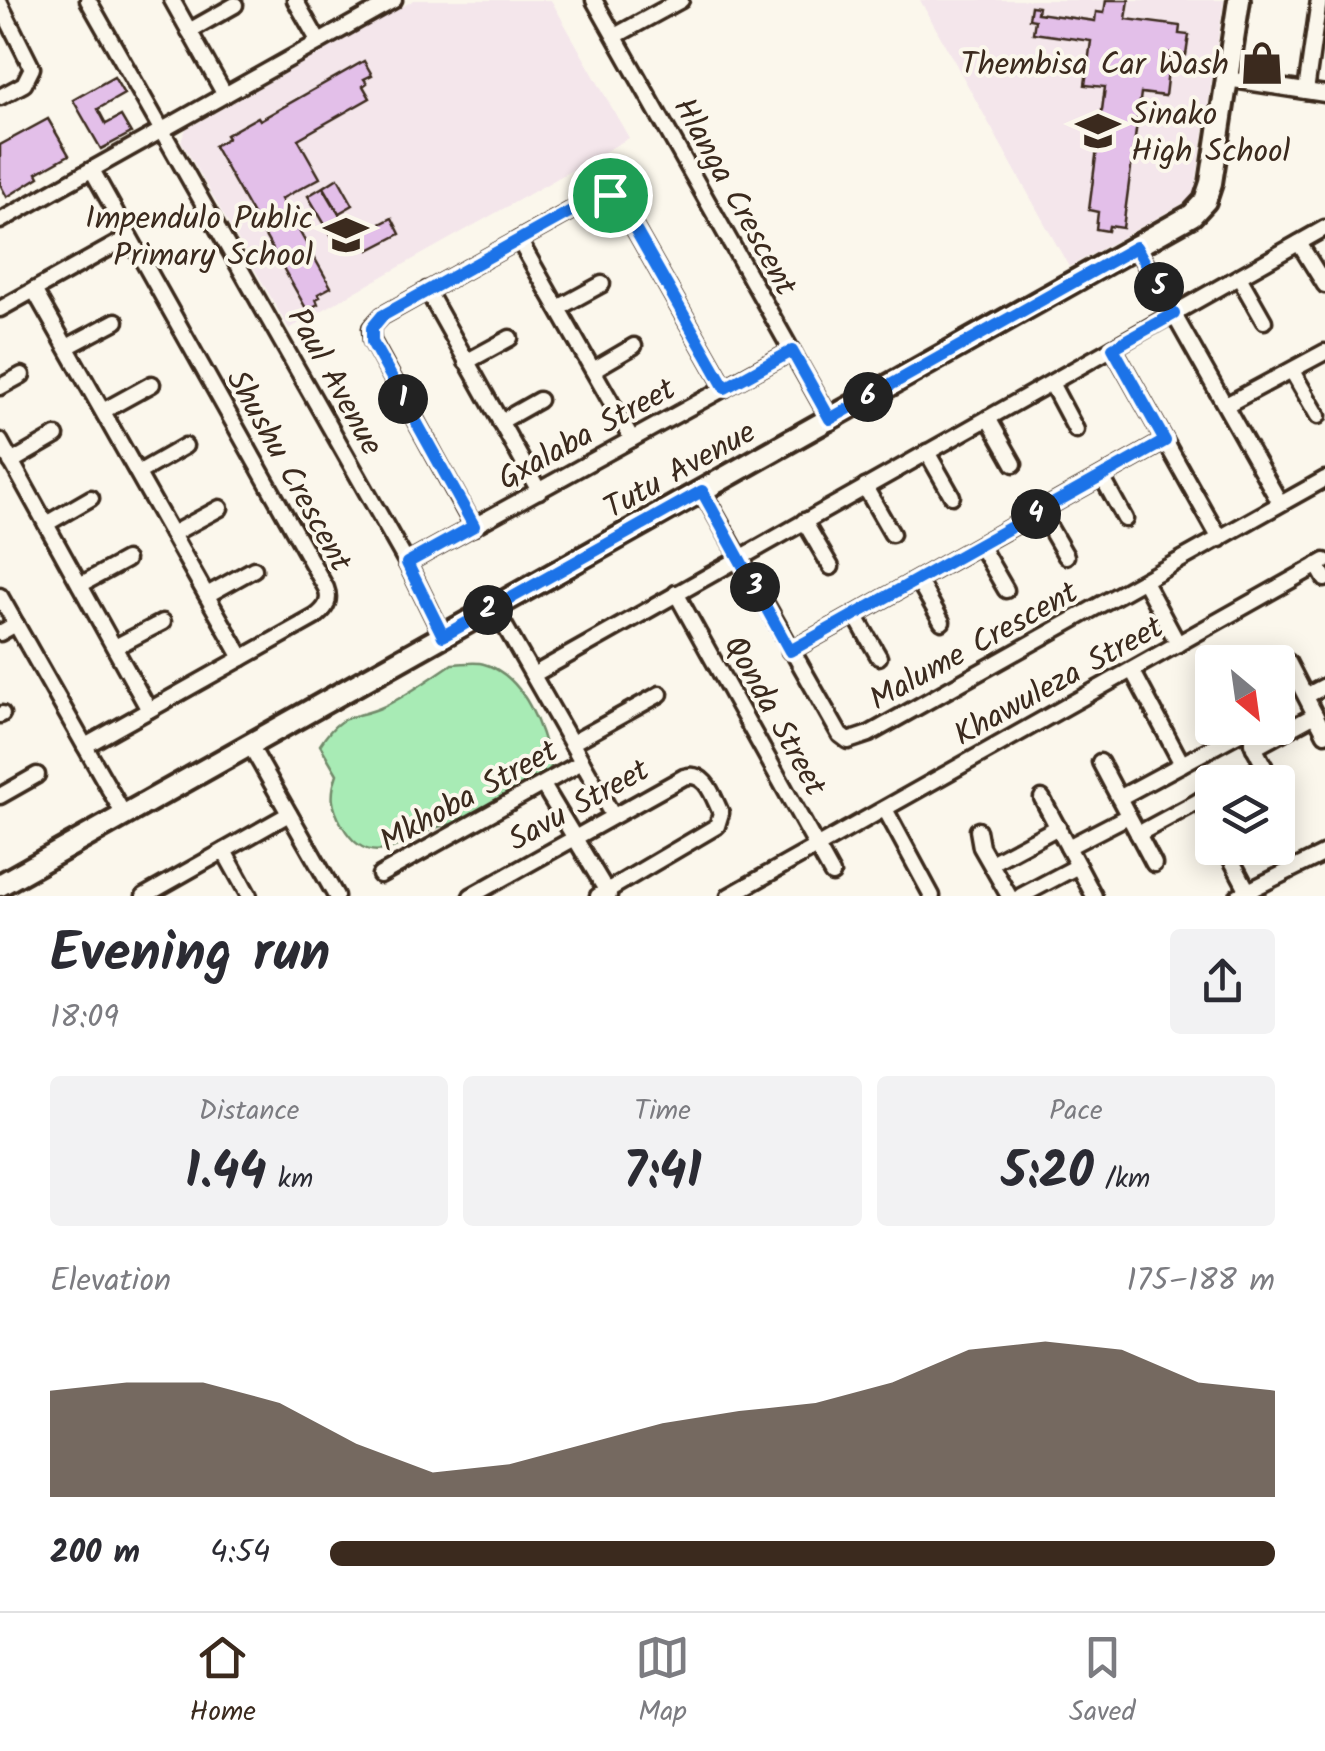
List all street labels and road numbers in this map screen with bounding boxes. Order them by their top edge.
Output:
street label: Hlanga Crescent [658,89,810,306]
street label: Paul Avenue [272,299,396,466]
street label: Shushu Crescent [211,361,365,582]
street label: Gxalaba Street [489,365,686,505]
street label: Tutu Avenue [595,408,766,534]
street label: Malume Crescent [860,568,1089,726]
street label: Khawuleza Street [945,603,1174,761]
street label: Qonda Street [709,626,839,807]
street label: Mkhoba Street [370,727,569,867]
street label: Savu Street [499,746,660,866]

